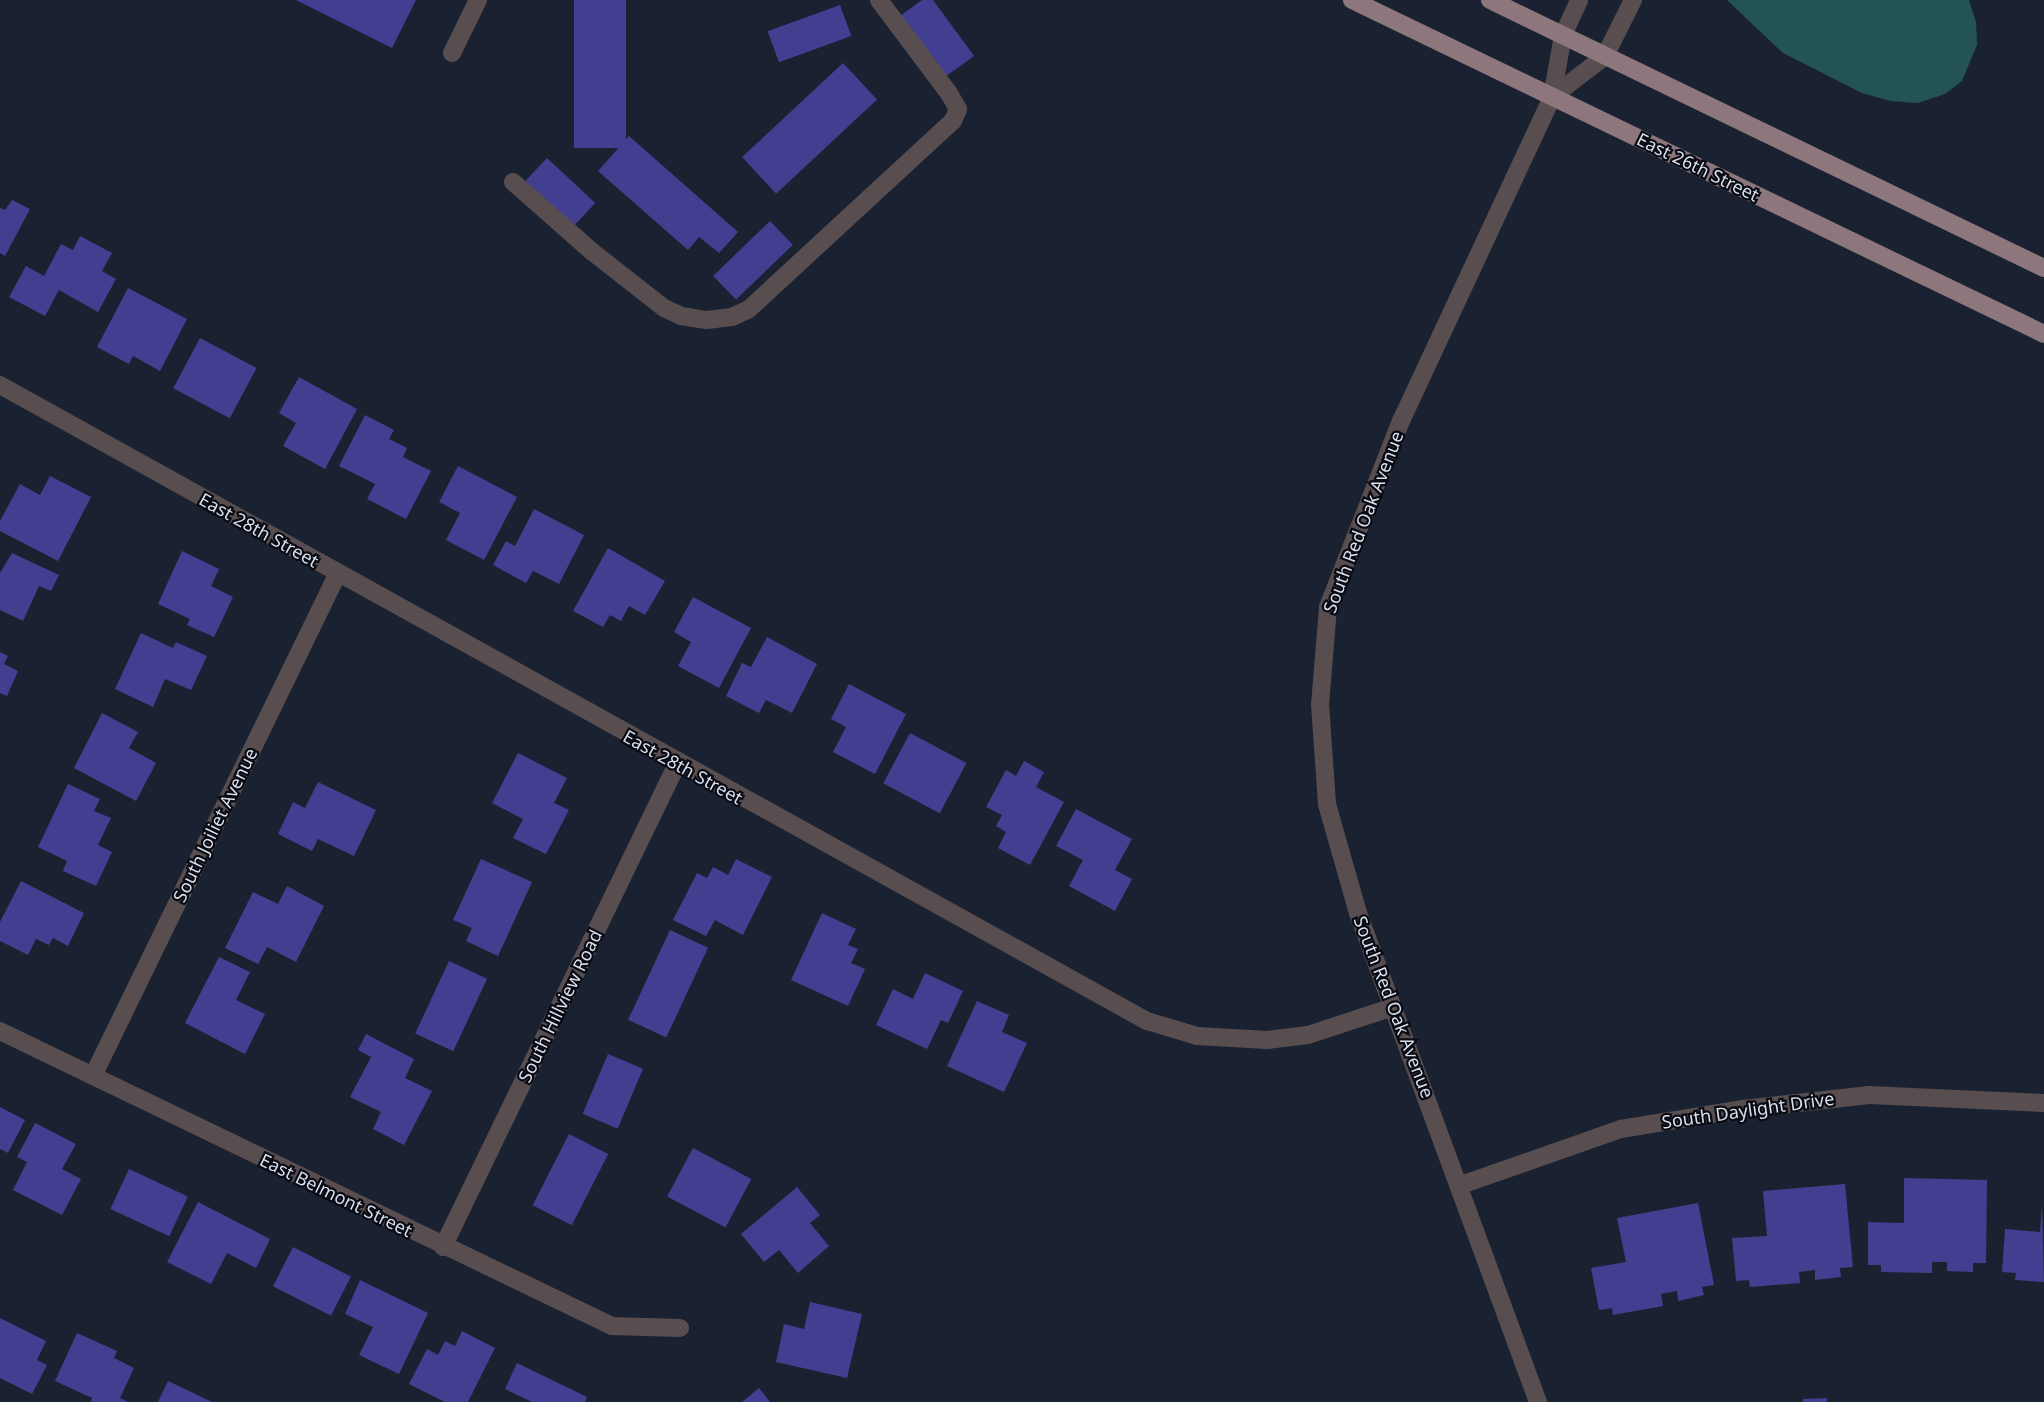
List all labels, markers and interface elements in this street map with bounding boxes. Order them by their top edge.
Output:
street label: East 26th Street [1633,128,1763,206]
street label: South Red Oak Avenue [1318,428,1408,616]
street label: East 28th Street [196,488,322,572]
street label: East 28th Street [620,725,746,809]
street label: South Joiliet Avenue [168,745,262,905]
street label: South Red Oak Avenue [1349,913,1439,1101]
street label: South Hillview Road [514,926,606,1086]
street label: South Daylight Drive [1660,1087,1836,1133]
street label: East Belmont Street [256,1149,416,1241]

